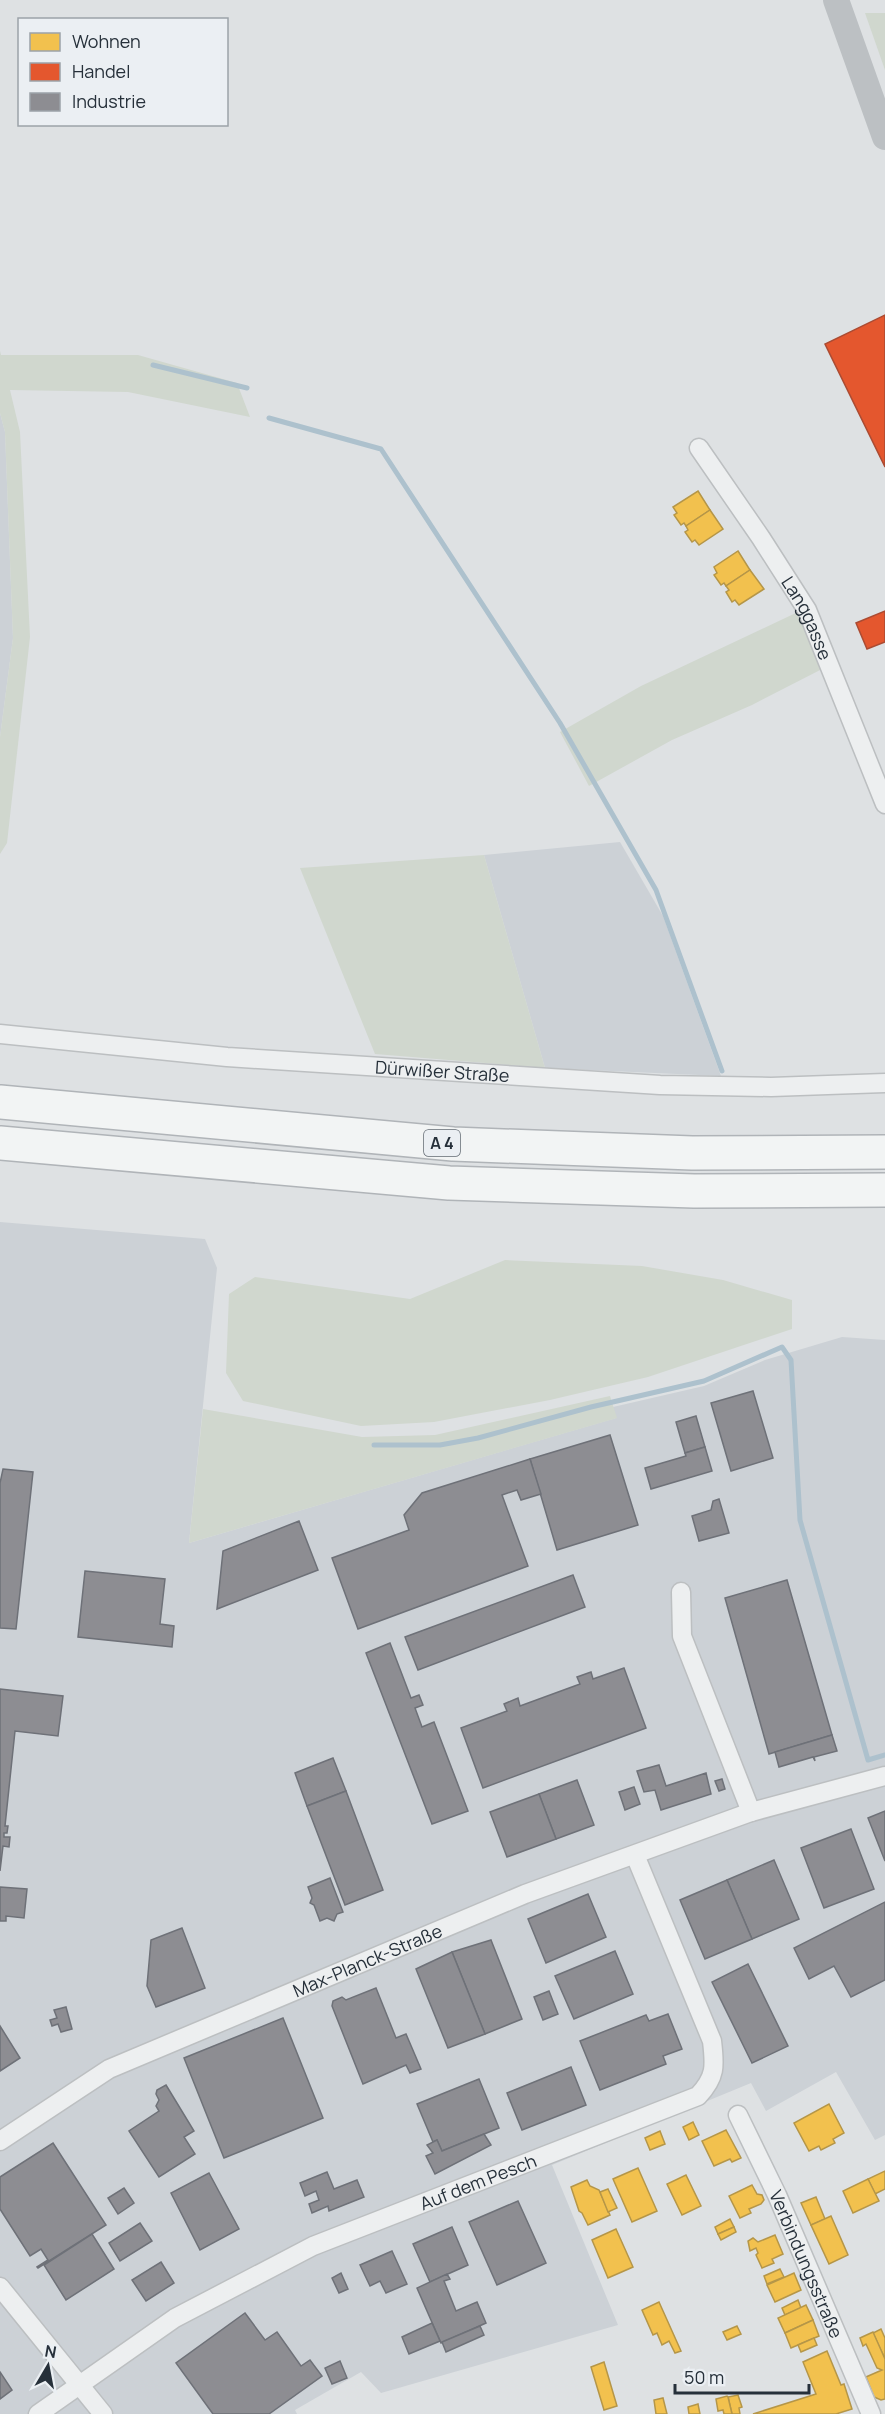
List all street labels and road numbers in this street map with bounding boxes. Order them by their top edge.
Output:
street label: Langgasse [776,571,838,663]
street label: Dürwißer Straße [374,1055,510,1087]
road number: A 4 [424,1130,460,1156]
street label: Max-Planck-Straße [289,1918,446,2002]
street label: Auf dem Pesch [416,2148,540,2215]
street label: Verbindungsstraße [764,2186,849,2342]

